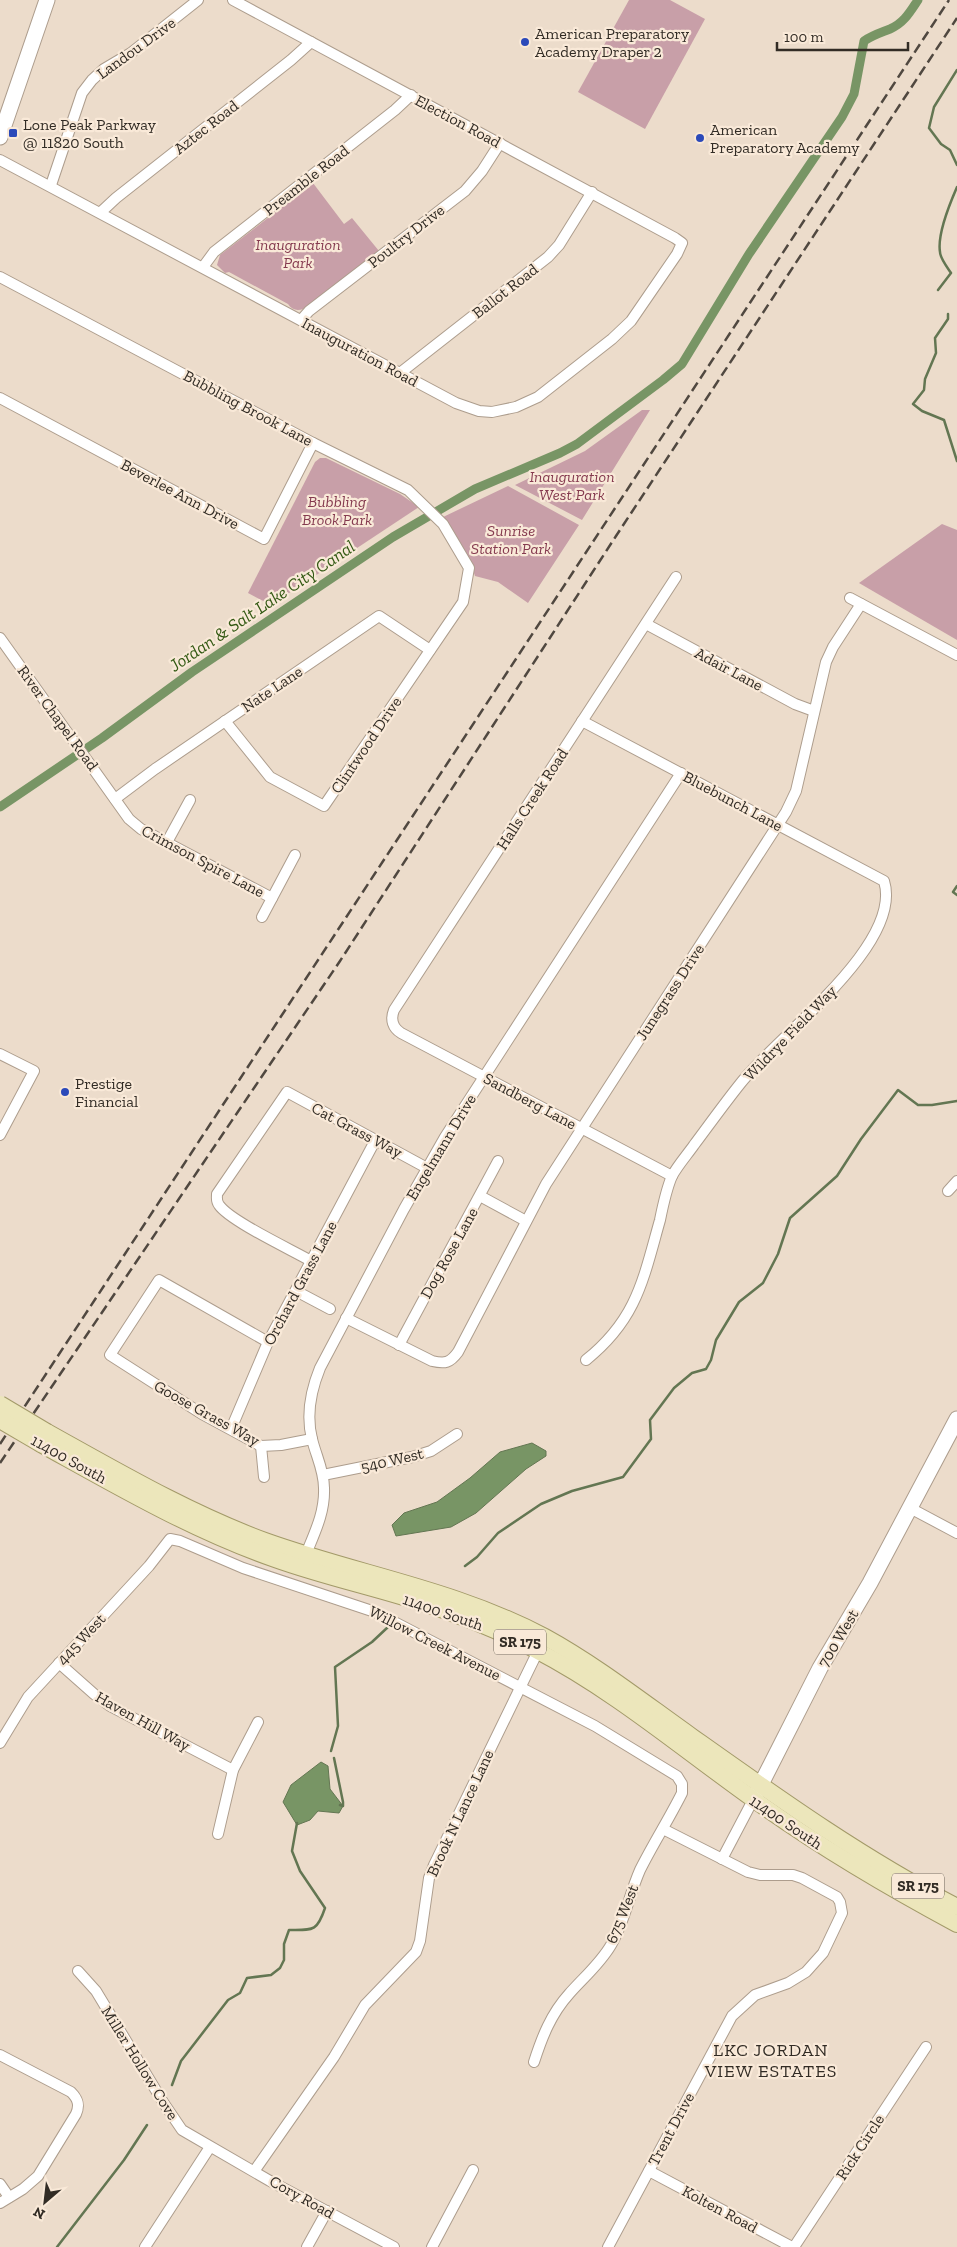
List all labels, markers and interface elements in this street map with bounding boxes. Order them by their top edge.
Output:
street label: Landou Drive [93,13,179,83]
scale bar [777,20,908,52]
place label: American Preparatory Academy Draper 2 [535,24,690,61]
text: 100 m [784,28,823,46]
marker: American Preparatory Academy Draper 2 [519,36,531,48]
street label: Election Road [412,90,504,152]
street label: Aztec Road [170,96,242,158]
place label: Lone Peak Parkway @ 11820 South [23,115,157,152]
place label: American Preparatory Academy [710,120,860,157]
marker: Lone Peak Parkway @ 11820 South [7,127,19,139]
marker: American Preparatory Academy [694,132,706,144]
street label: Preamble Road [259,141,353,219]
street label: Poultry Drive [364,200,448,272]
park label: Inauguration Park [255,235,341,272]
street label: Ballot Road [468,259,542,323]
street label: Inauguration Road [299,313,422,391]
street label: Bubbling Brook Lane [180,366,316,450]
street label: Beverlee Ann Drive [118,455,242,533]
park label: Inauguration West Park [529,467,615,504]
park label: Bubbling Brook Park [302,492,372,529]
park label: Sunrise Station Park [471,521,551,558]
water label: Jordan & Salt Lake City Canal [164,536,359,677]
street label: Adair Lane [692,643,766,695]
street label: River Chapel Road [13,662,103,774]
street label: Nate Lane [238,662,306,716]
street label: Clintwood Drive [327,693,405,797]
street label: Halls Creek Road [492,744,572,853]
street label: Bluebunch Lane [680,767,786,835]
street label: Crimson Spire Lane [138,821,268,901]
street label: Junegrass Drive [632,940,708,1044]
street label: Wildrye Field Way [740,981,841,1085]
street label: Sandberg Lane [480,1069,580,1133]
place label: Prestige Financial [75,1074,138,1111]
marker: Prestige Financial [59,1086,71,1098]
street label: Engelmann Drive [402,1091,480,1203]
street label: Cat Grass Way [308,1098,406,1162]
street label: Dog Rose Lane [416,1204,482,1302]
street label: Orchard Grass Lane [259,1218,341,1348]
street label: Goose Grass Way [151,1376,264,1450]
street label: 11400 South [28,1430,110,1488]
street label: 540 West [359,1444,425,1476]
street label: 11400 South [400,1589,486,1635]
street label: Willow Creek Avenue [366,1602,504,1684]
street label: 700 West [813,1606,863,1670]
street label: 445 West [52,1609,110,1669]
road number: SR 175 [494,1630,546,1654]
street label: Haven Hill Way [92,1687,194,1755]
street label: Brook N Lance Lane [422,1747,498,1879]
street label: 11400 South [746,1791,826,1853]
road number: SR 175 [892,1874,944,1898]
street label: 675 West [602,1882,642,1946]
street label: Miller Hollow Cove [97,2003,183,2123]
district label: LKC JORDAN VIEW ESTATES [704,2039,837,2082]
street label: Trent Drive [644,2089,698,2169]
street label: Rick Circle [832,2111,888,2183]
street label: Cory Road [266,2171,338,2223]
north arrow [20,2177,70,2227]
street label: Kolten Road [679,2181,761,2237]
text: N [30,2203,48,2223]

